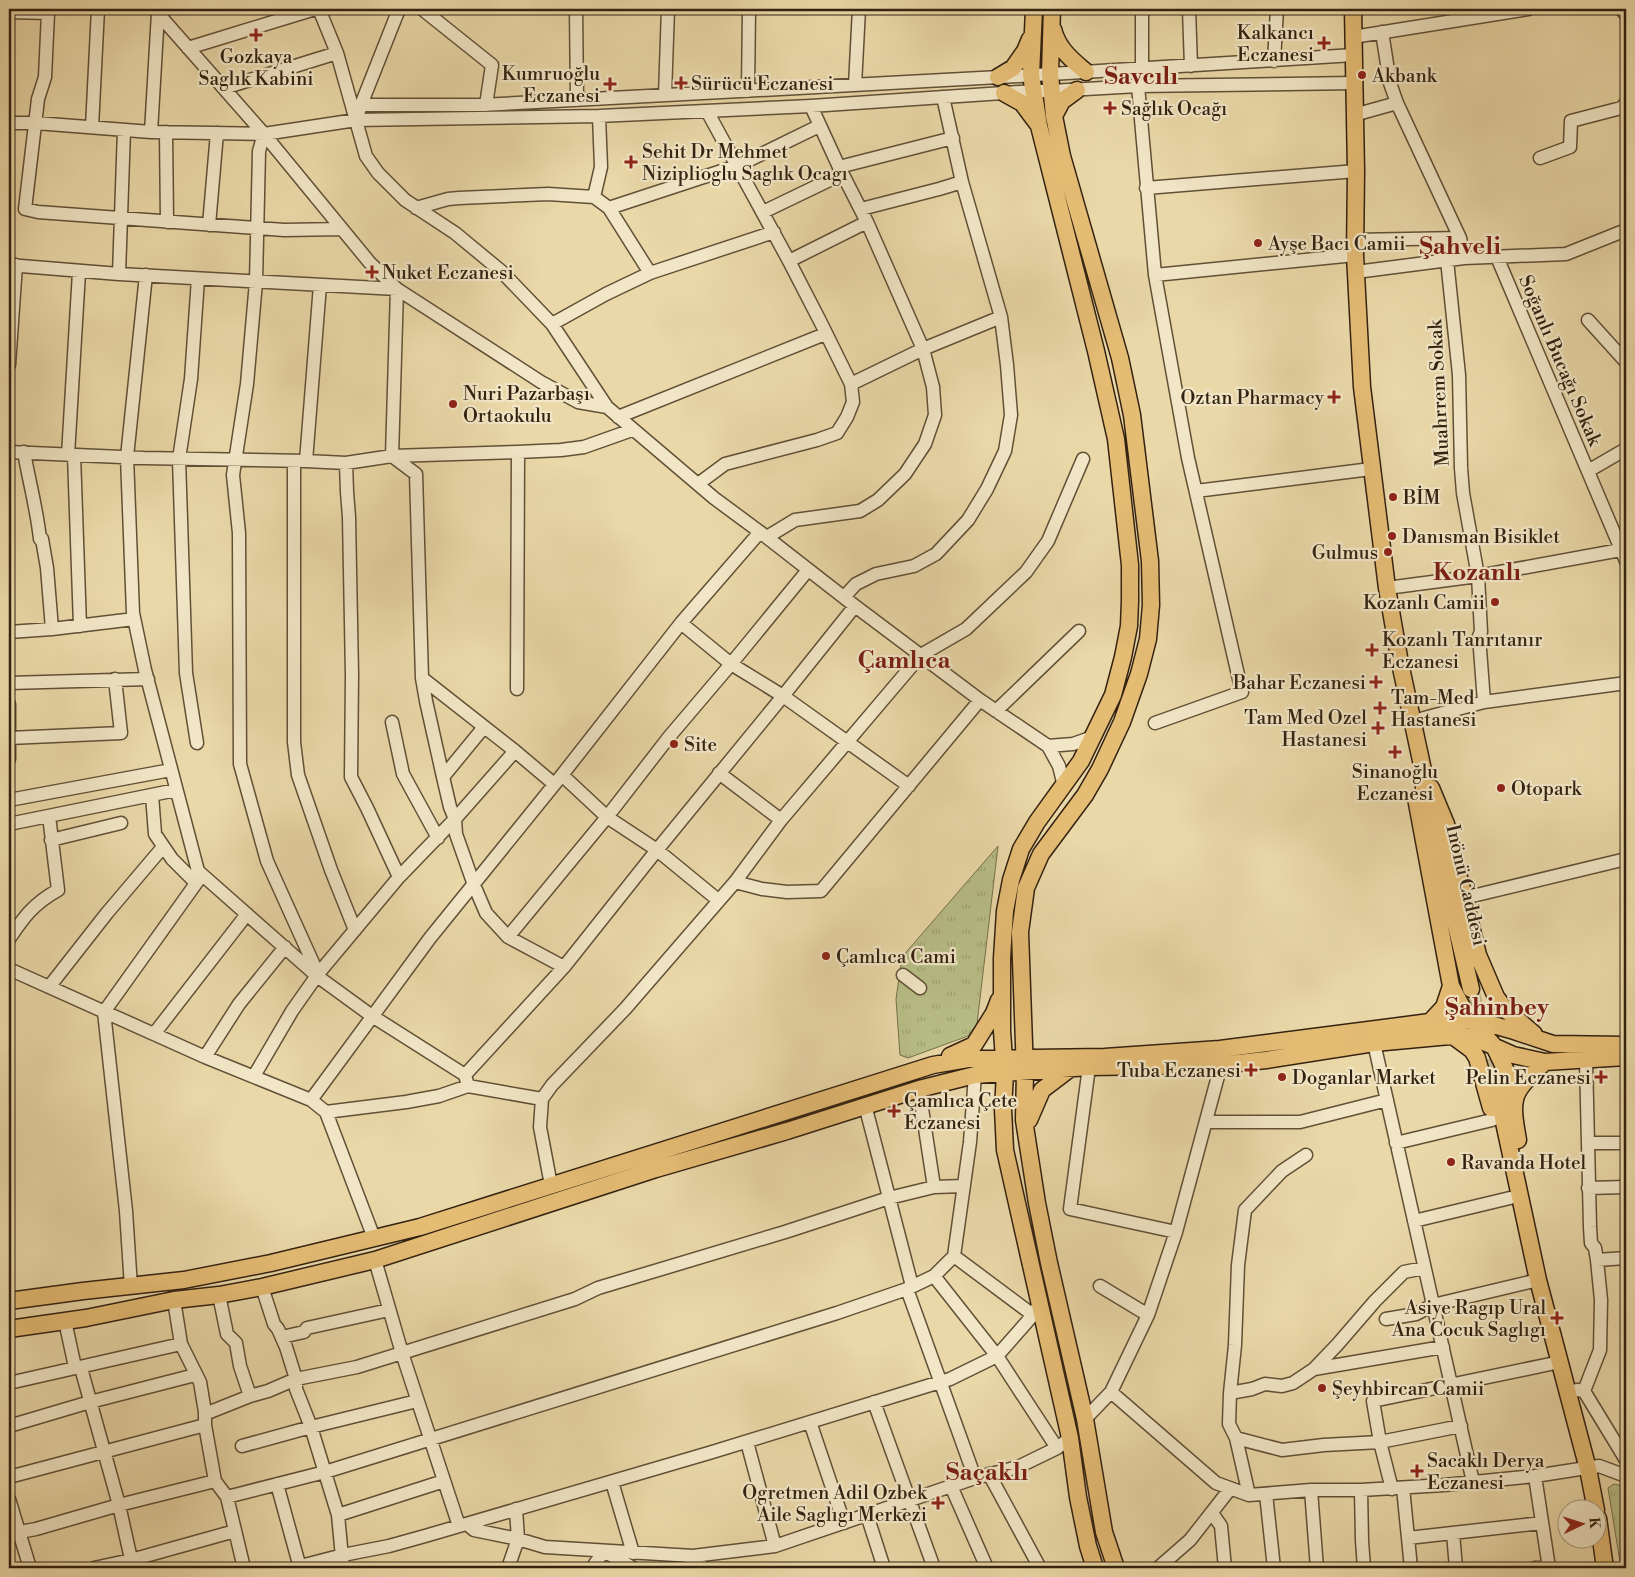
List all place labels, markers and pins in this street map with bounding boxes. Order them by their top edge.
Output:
place label: Kalkancı Eczanesi [1237,21,1314,67]
marker: Gozkaya Saglık Kabini [249,28,263,42]
marker: Kalkancı Eczanesi [1318,37,1330,49]
place label: Gozkaya Saglık Kabini [198,45,314,91]
place label: Kumruoğlu Eczanesi [502,62,600,108]
place label: Akbank [1371,64,1438,88]
marker: Akbank [1356,69,1368,81]
place label: Sürücü Eczanesi [691,72,834,96]
marker: Sürücü Eczanesi [675,77,687,89]
marker: Kumruoğlu Eczanesi [604,78,616,90]
place label: Sağlık Ocağı [1121,97,1227,121]
marker: Sağlık Ocağı [1103,101,1117,115]
place label: Sehit Dr Mehmet Niziplioglu Saglık Ocagı [642,140,848,186]
marker: Sehit Dr Mehmet Niziplioglu Saglık Ocagı [624,155,638,169]
place label: Ayşe Bacı Camii [1267,232,1406,256]
marker: Ayşe Bacı Camii [1252,237,1264,249]
place label: Nuket Eczanesi [382,261,514,285]
marker: Nuket Eczanesi [366,266,378,278]
place label: Nuri Pazarbaşı Ortaokulu [463,382,590,428]
place label: Oztan Pharmacy [1181,386,1325,410]
marker: Oztan Pharmacy [1328,391,1340,403]
marker: Nuri Pazarbaşı Ortaokulu [447,398,459,410]
place label: BİM [1402,485,1441,510]
marker: BİM [1387,491,1399,503]
place label: Danısman Bisiklet [1402,525,1560,549]
marker: Danısman Bisiklet [1386,530,1398,542]
place label: Gulmus [1312,541,1378,565]
marker: Gulmus [1382,546,1394,558]
place label: Kozanlı Camii [1363,591,1485,615]
marker: Kozanlı Camii [1489,596,1501,608]
place label: Kozanlı Tanrıtanır Eczanesi [1382,628,1542,674]
marker: Kozanlı Tanrıtanır Eczanesi [1366,644,1378,656]
place label: Bahar Eczanesi [1232,671,1366,695]
marker: Bahar Eczanesi [1370,676,1382,688]
place label: Tam-Med Hastanesi [1391,686,1476,732]
marker: Tam-Med Hastanesi [1373,701,1387,715]
place label: Tam Med Ozel Hastanesi [1244,706,1367,752]
marker: Tam Med Ozel Hastanesi [1371,721,1385,735]
place label: Site [684,733,717,757]
marker: Site [668,738,680,750]
marker: Sinanoğlu Eczanesi [1389,746,1401,758]
place label: Sinanoğlu Eczanesi [1352,760,1438,806]
place label: Otopark [1511,777,1583,801]
marker: Otopark [1495,782,1507,794]
place label: Çamlıca Cami [836,945,956,969]
marker: Çamlıca Cami [820,950,832,962]
place label: Tuba Eczanesi [1117,1059,1241,1083]
marker: Tuba Eczanesi [1245,1064,1257,1076]
place label: Doganlar Market [1292,1066,1436,1090]
place label: Pelin Eczanesi [1466,1066,1591,1090]
marker: Doganlar Market [1276,1071,1288,1083]
marker: Pelin Eczanesi [1595,1071,1607,1083]
place label: Çamlıca Çete Eczanesi [904,1089,1017,1135]
marker: Çamlıca Çete Eczanesi [888,1105,900,1117]
place label: Ravanda Hotel [1461,1151,1587,1175]
marker: Ravanda Hotel [1445,1156,1457,1168]
place label: Asiye Ragıp Ural Ana Cocuk Saglıgı [1391,1296,1546,1342]
marker: Asiye Ragıp Ural Ana Cocuk Saglıgı [1550,1311,1564,1325]
place label: Şeyhbircan Camii [1332,1377,1484,1401]
marker: Şeyhbircan Camii [1316,1382,1328,1394]
place label: Sacaklı Derya Eczanesi [1427,1449,1545,1495]
marker: Sacaklı Derya Eczanesi [1411,1465,1423,1477]
place label: Ogretmen Adil Ozbek Aile Saglıgı Merkezi [742,1481,928,1527]
marker: Ogretmen Adil Ozbek Aile Saglıgı Merkezi [931,1496,945,1510]

